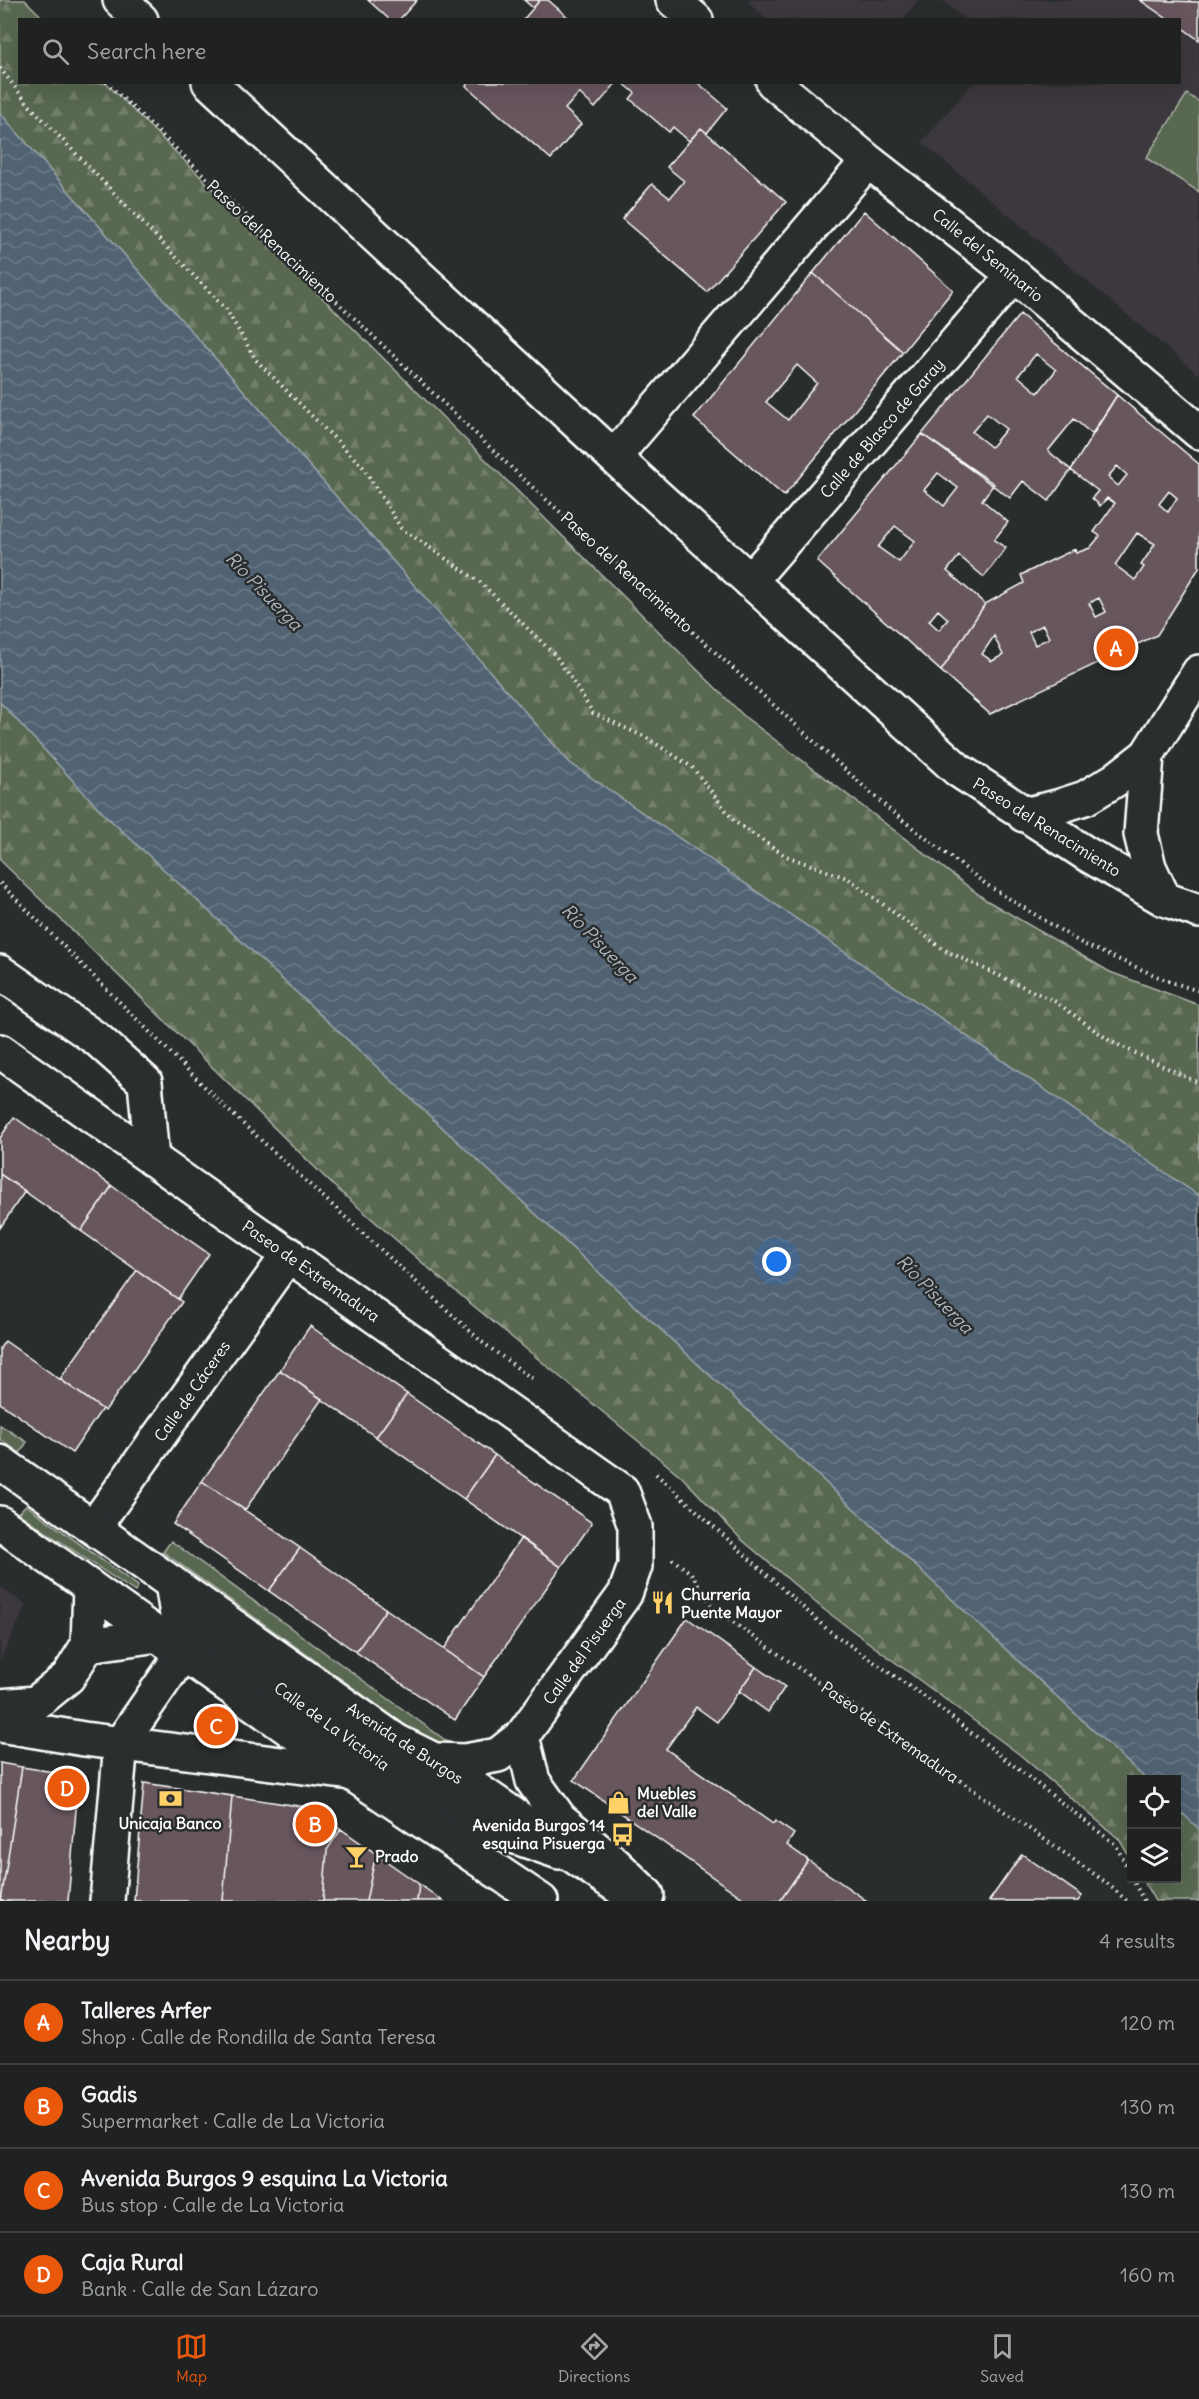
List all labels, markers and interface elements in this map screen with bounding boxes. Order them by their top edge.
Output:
search box [18,18,1181,84]
icon: search [39,35,72,68]
text: Search here [87,37,206,65]
street label: Paseo del Renacimiento [203,175,341,307]
street label: Calle del Seminario [928,204,1048,306]
street label: Calle de Blasco de Garay [816,354,948,502]
street label: Paseo del Renacimiento [557,507,697,637]
water label: Río Pisuerga [221,547,308,636]
pin: A [1096,626,1136,670]
street label: Paseo del Renacimiento [969,773,1125,881]
water label: Río Pisuerga [557,899,644,988]
street label: Paseo de Extremadura [238,1216,384,1326]
your location [762,1247,791,1276]
water label: Río Pisuerga [892,1250,979,1339]
street label: Calle de Cáceres [150,1337,234,1445]
place label: Churrería Puente Mayor [681,1584,782,1623]
restaurant icon: Churrería Puente Mayor [650,1590,676,1616]
street label: Calle del Pisuerga [539,1594,629,1708]
street label: Calle de La Victoria [270,1677,394,1775]
street label: Paseo de Extremadura [817,1677,963,1787]
street label: Avenida de Burgos [343,1698,467,1788]
pin: C [196,1704,236,1748]
pin: D [48,1766,86,1810]
map controls [1127,1775,1181,1883]
button: locate [1127,1775,1181,1829]
place label: Muebles del Valle [637,1783,697,1821]
bank icon: Unicaja Banco [157,1785,183,1811]
shop icon: Muebles del Valle [606,1789,632,1815]
pin: B [296,1802,334,1846]
place label: Unicaja Banco [118,1813,222,1833]
place label: Avenida Burgos 14 esquina Pisuerga [472,1815,605,1854]
bus stop icon: Avenida Burgos 14 esquina Pisuerga [610,1821,636,1847]
button: layers [1127,1829,1181,1883]
bar icon: Prado [344,1843,370,1869]
place label: Prado [375,1846,418,1866]
text: Nearby [24,1924,110,1957]
text: 4 results [1099,1928,1175,1953]
text: Talleres Arfer [81,1996,211,2024]
text: A [37,2010,50,2035]
text: 120 m [1121,2010,1175,2035]
text: Shop · Calle de Rondilla de Santa Teresa [81,2024,436,2049]
text: Gadis [81,2080,137,2108]
text: B [37,2094,50,2119]
text: 130 m [1120,2094,1175,2119]
text: Supermarket · Calle de La Victoria [81,2108,385,2133]
text: Avenida Burgos 9 esquina La Victoria [81,2164,448,2192]
text: C [37,2178,50,2203]
text: 130 m [1120,2178,1175,2203]
text: Bus stop · Calle de La Victoria [81,2192,344,2217]
text: Caja Rural [81,2248,184,2276]
text: D [36,2262,51,2287]
text: 160 m [1120,2262,1175,2287]
text: Bank · Calle de San Lázaro [81,2276,318,2301]
tab: Map [175,2330,208,2386]
tab: Directions [558,2330,630,2386]
tab: Saved [980,2330,1024,2386]

